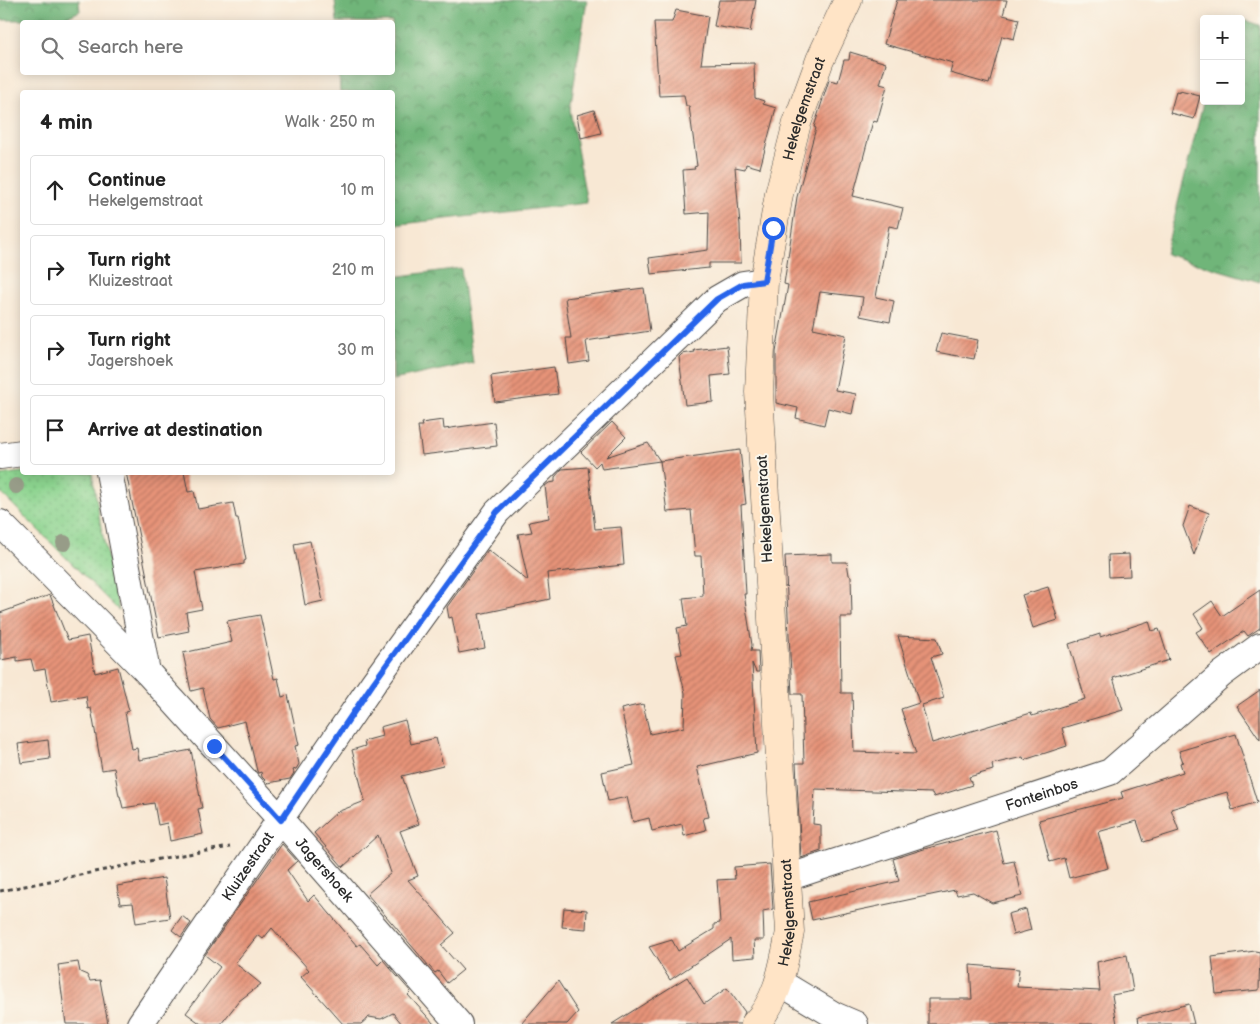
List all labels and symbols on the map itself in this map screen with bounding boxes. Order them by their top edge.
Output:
street label: Hekelgemstraat [778,53,830,163]
route start [762,217,785,240]
street label: Hekelgemstraat [753,454,777,563]
route end [203,735,226,758]
street label: Fonteinbos [1003,774,1081,815]
street label: Kluizestraat [218,828,278,905]
street label: Jagershoek [291,834,358,906]
street label: Hekelgemstraat [774,858,800,968]

